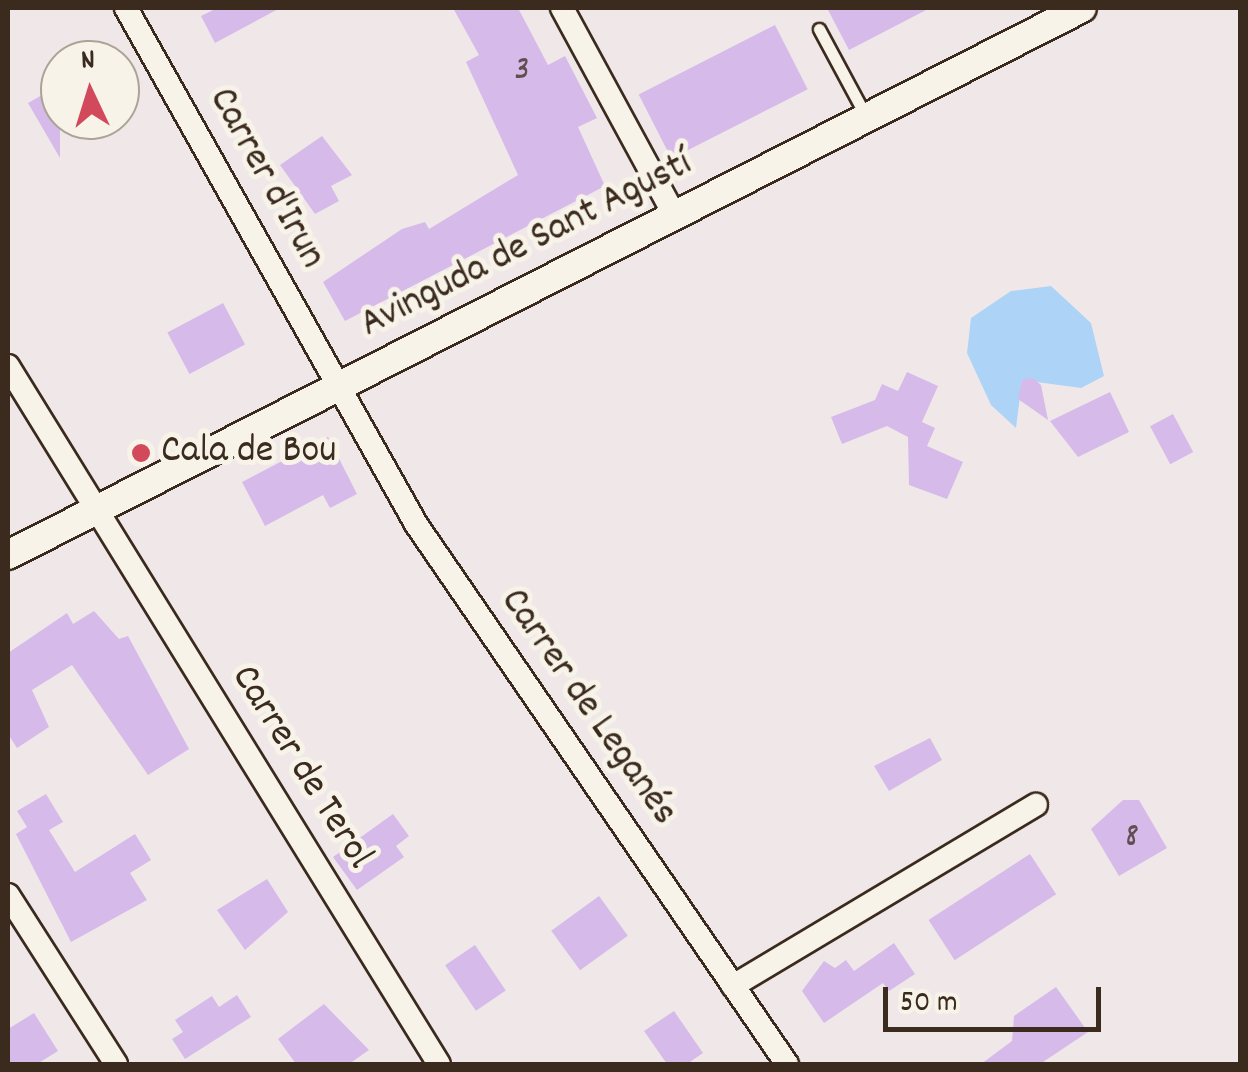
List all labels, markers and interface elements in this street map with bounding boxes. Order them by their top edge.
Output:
north arrow [40,40,140,140]
text: N [80,42,96,83]
house number: 3 [514,50,530,92]
street label: Carrer d'Irun [196,80,334,278]
street label: Avinguda de Sant Agustí [353,142,701,350]
place label: Cala de Bou [161,429,336,477]
marker: Cala de Bou [130,442,152,464]
street label: Carrer de Leganés [488,580,686,836]
street label: Carrer de Terol [218,657,382,879]
house number: 8 [1125,817,1139,859]
scale bar [888,967,1106,1029]
text: 50 m [900,983,958,1026]

